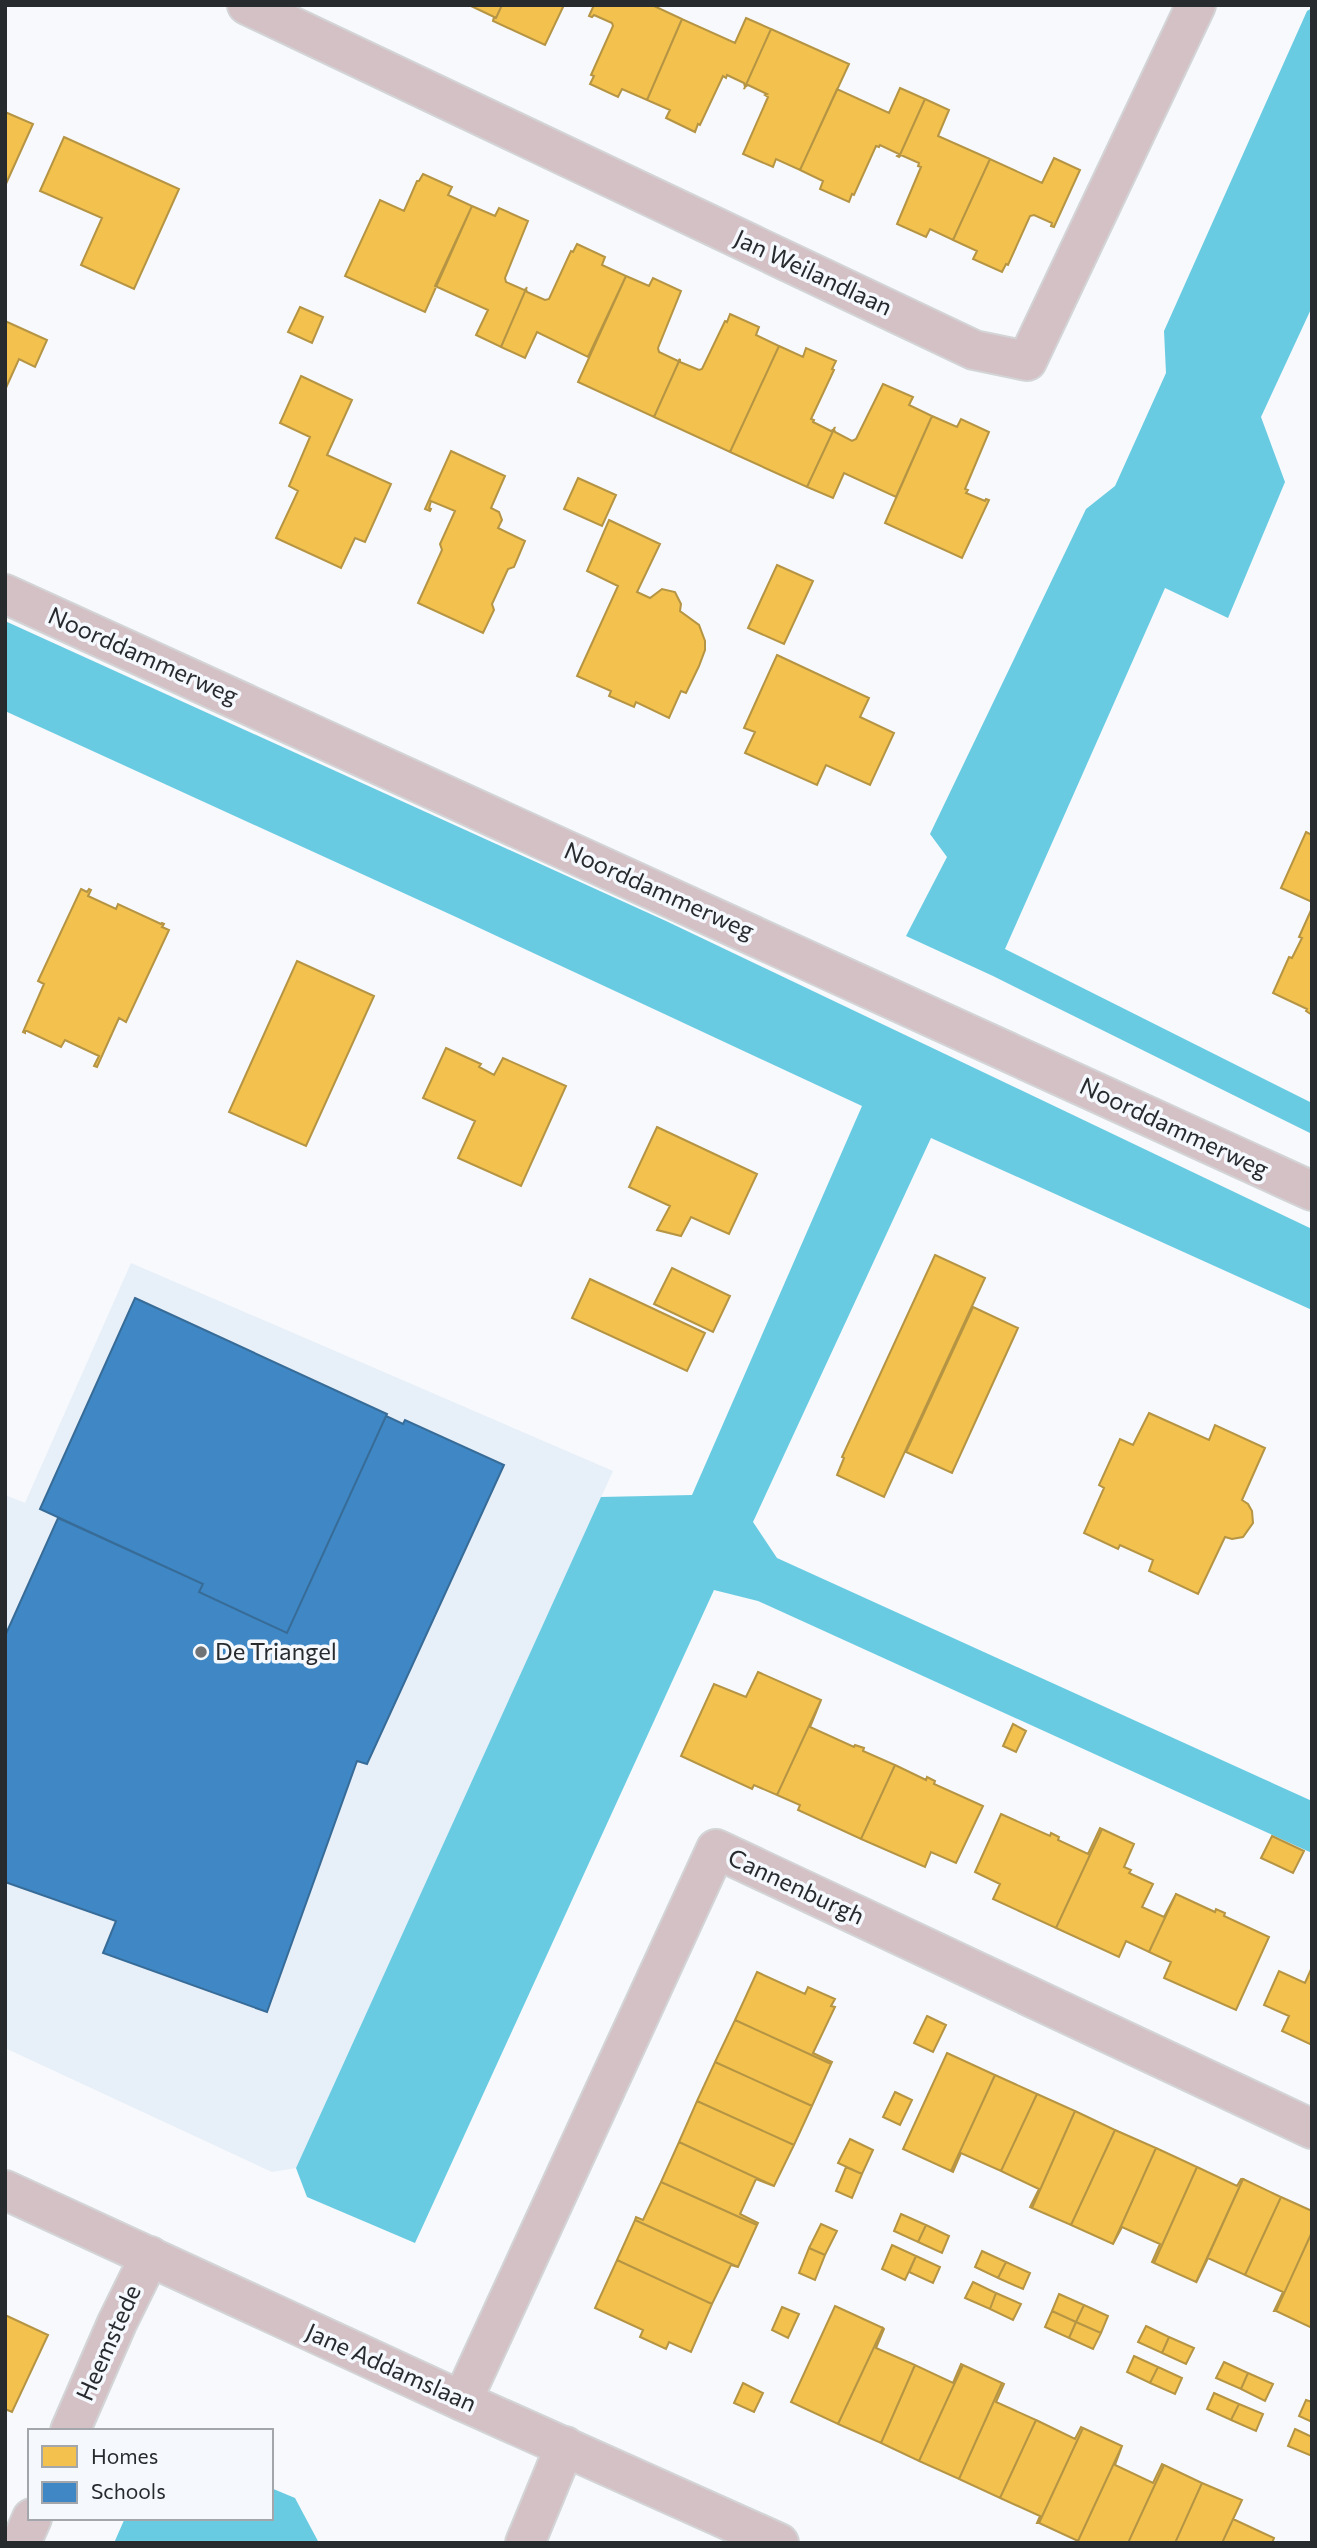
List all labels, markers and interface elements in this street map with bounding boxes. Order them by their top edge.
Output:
street label: Jan Weilandlaan [730,222,897,321]
street label: Noorddammerweg [44,600,243,710]
street label: Noorddammerweg [560,835,759,945]
street label: Noorddammerweg [1076,1070,1274,1183]
place label: De Triangel [215,1636,337,1665]
marker: De Triangel [193,1644,209,1660]
street label: Cannenburgh [724,1841,869,1930]
street label: Heemstede [69,2280,146,2405]
street label: Jane Addamslaan [302,2316,481,2417]
legend [28,2429,273,2520]
text: Homes [91,2443,158,2468]
text: Schools [91,2478,166,2503]

